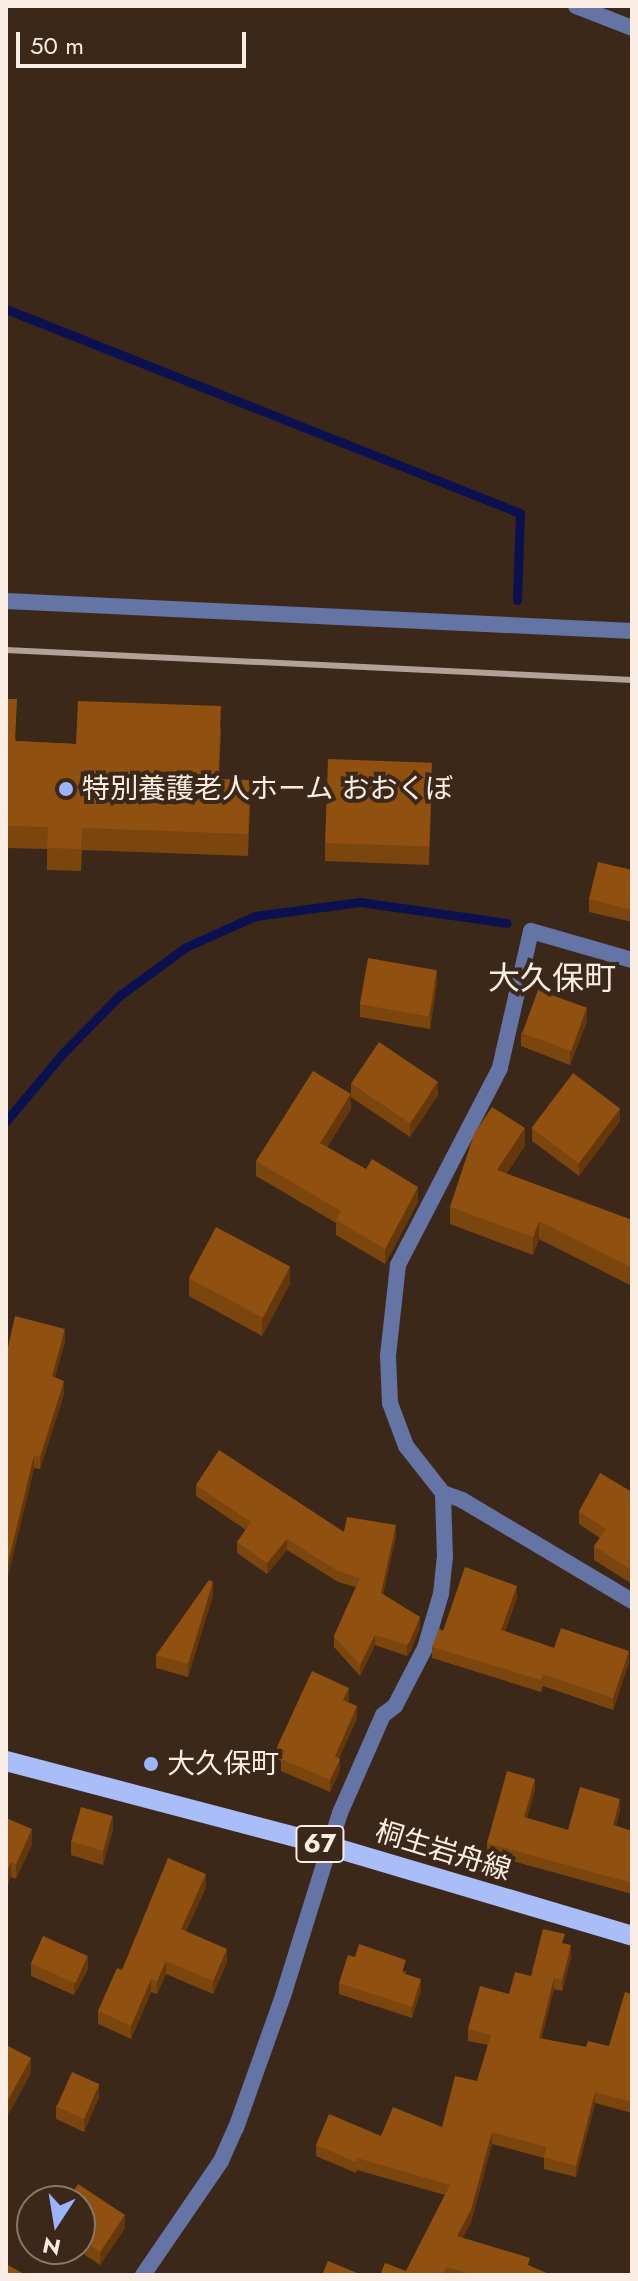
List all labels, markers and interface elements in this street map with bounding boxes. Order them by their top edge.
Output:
scale bar [20,16,250,66]
text: 50 m [30,28,84,63]
place label: 特別養護老人ホーム おおくぼ [82,772,454,806]
marker: 特別養護老人ホーム おおくぼ [57,780,75,798]
district label: 大久保町 [488,959,616,997]
place label: 大久保町 [167,1747,279,1781]
marker: 大久保町 [142,1755,160,1773]
street label: 桐生岩舟線 [371,1814,515,1888]
road number: 67 [294,1822,346,1866]
north arrow [16,2185,96,2265]
text: N [40,2229,63,2264]

